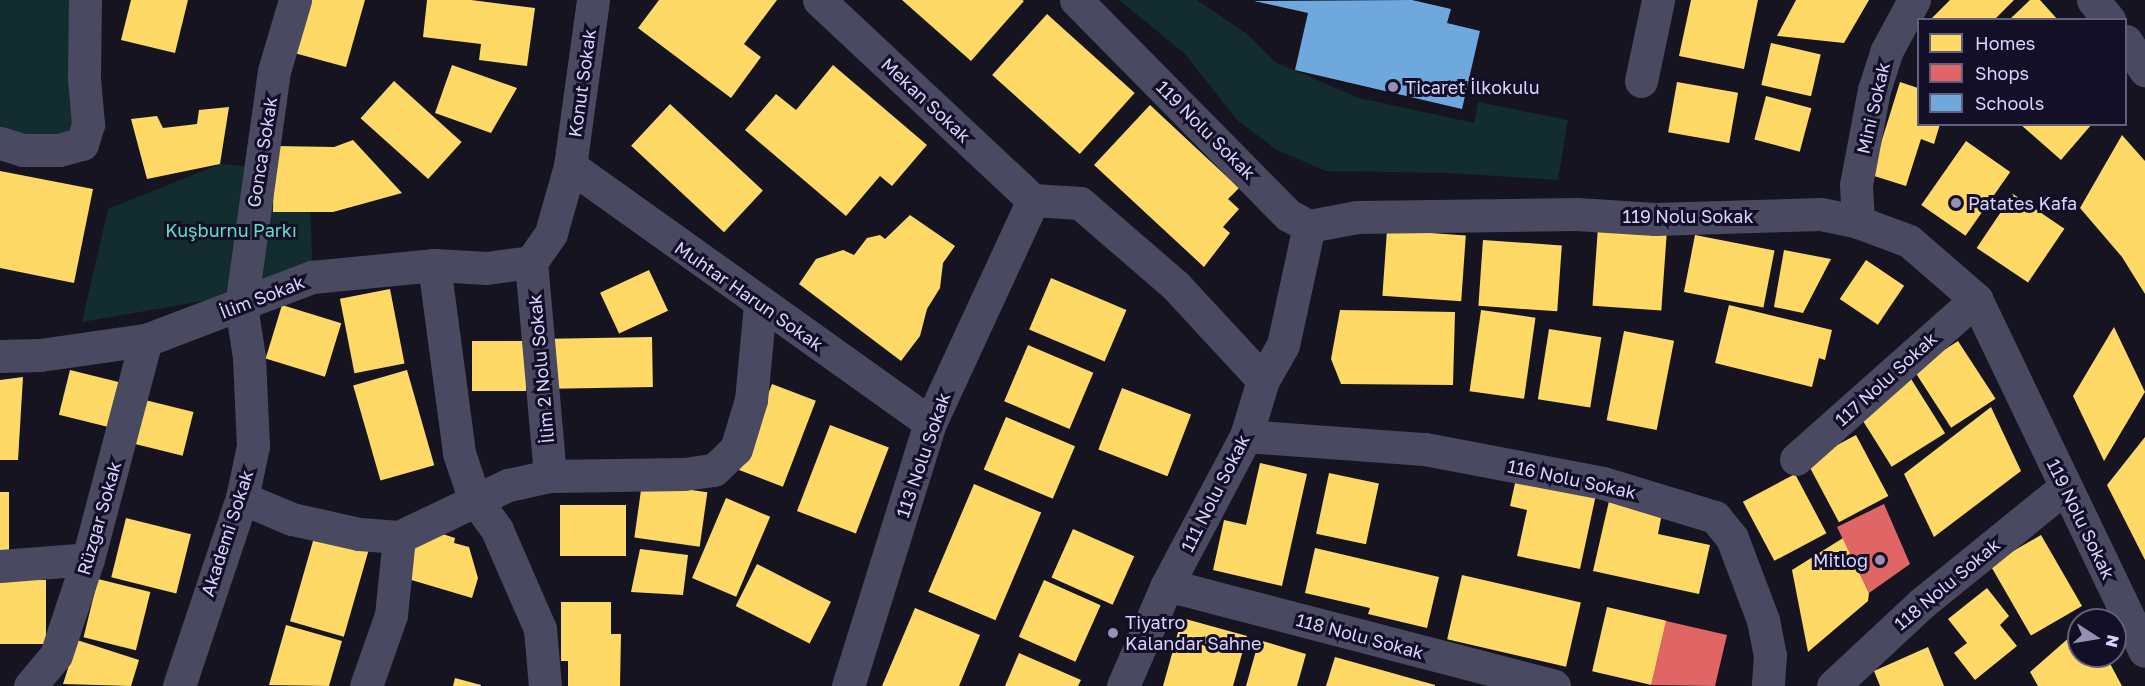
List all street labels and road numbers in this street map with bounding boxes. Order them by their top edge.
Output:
street label: Konut Sokak [564,27,600,139]
street label: Mekan Sokak [877,53,975,147]
street label: Mini Sokak [1852,60,1894,156]
street label: 119 Nolu Sokak [1152,76,1260,184]
street label: Gonca Sokak [243,95,281,209]
street label: 119 Nolu Sokak [1622,205,1754,227]
street label: Muhtar Harun Sokak [671,237,827,355]
street label: İlim Sokak [216,271,308,323]
street label: İlim 2 Nolu Sokak [524,293,558,445]
street label: 117 Nolu Sokak [1831,328,1941,430]
street label: 113 Nolu Sokak [892,390,954,520]
street label: 111 Nolu Sokak [1176,431,1254,555]
street label: 116 Nolu Sokak [1506,455,1638,503]
street label: 119 Nolu Sokak [2043,455,2119,583]
street label: Rüzgar Sokak [72,459,126,577]
street label: Akademi Sokak [196,467,258,599]
street label: 118 Nolu Sokak [1890,534,2004,634]
street label: 118 Nolu Sokak [1294,609,1426,663]

